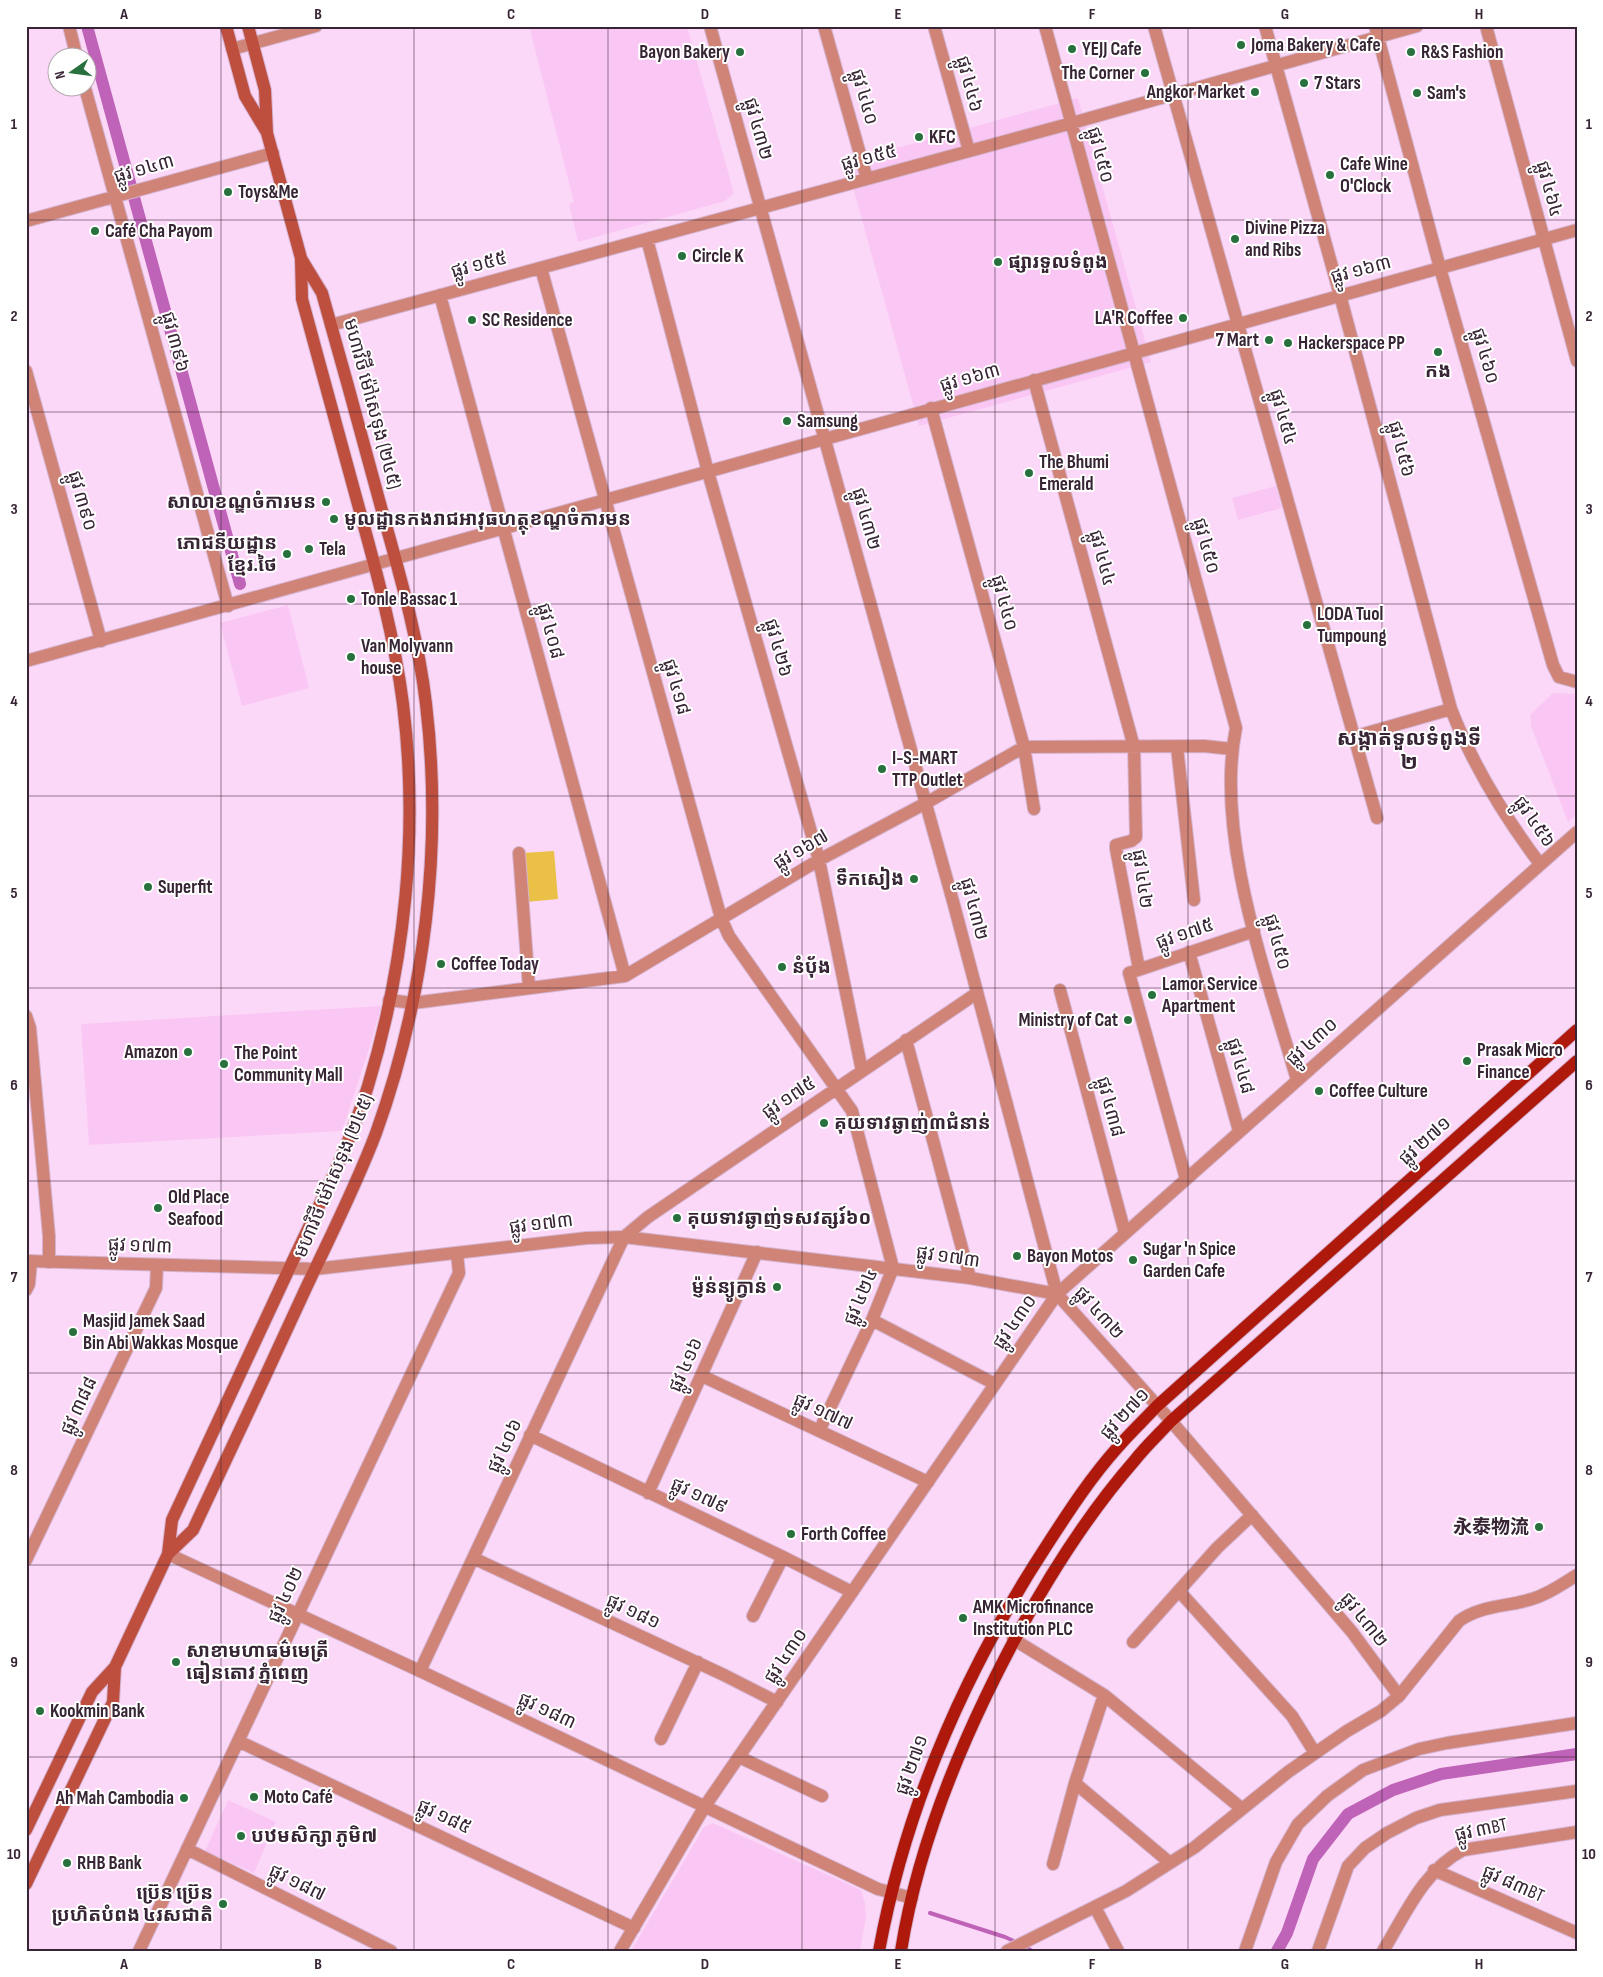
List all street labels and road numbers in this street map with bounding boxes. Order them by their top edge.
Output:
street label: ផ្លូវ ៤៤៦ [946,53,988,116]
street label: ផ្លូវ ៤៤០ [841,66,883,129]
street label: ផ្លូវ ៤៣២ [734,95,778,164]
street label: ផ្លូវ ៤៥០ [1077,124,1119,187]
street label: ផ្លូវ ១៥៥ [838,139,901,181]
street label: ផ្លូវ ១៤៣ [111,149,178,193]
street label: ផ្លូវ ៤៦៤ [1526,158,1568,221]
street label: ផ្លូវ ១៥៥ [448,246,511,288]
street label: ផ្លូវ ១៦៣ [1328,251,1395,294]
street label: ផ្លូវ ៣៩៦ [151,309,194,376]
street label: មហាវិថី ម៉ៅសេទុង (២៤៥) [338,316,407,492]
street label: ផ្លូវ ៤៦០ [1462,325,1504,388]
street label: ផ្លូវ ១៦៣ [937,358,1004,402]
street label: ផ្លូវ ៤៥៤ [1260,386,1302,449]
street label: ផ្លូវ ៤៥៦ [1378,418,1420,481]
street label: ផ្លូវ ៣៩០ [58,468,102,535]
street label: ផ្លូវ ៤៣២ [842,485,886,554]
street label: ផ្លូវ ៤៥០ [1183,515,1225,578]
street label: ផ្លូវ ៤៤៤ [1079,527,1121,590]
street label: ផ្លូវ ៤៤០ [981,572,1023,635]
street label: ផ្លូវ ៤០៨ [527,600,569,663]
street label: ផ្លូវ ៤២៦ [754,616,797,681]
street label: ផ្លូវ ៤១៨ [653,656,695,719]
street label: ផ្លូវ ៤៥៦ [1504,792,1560,855]
street label: ផ្លូវ ១៦៧ [769,825,835,879]
street label: ផ្លូវ ៤៤២ [1122,848,1158,911]
street label: ផ្លូវ ៤៣២ [950,875,993,944]
street label: ផ្លូវ ៤៥០ [1254,911,1296,974]
street label: ផ្លូវ ១៧៥ [1153,913,1219,959]
street label: ផ្លូវ ៤៣០ [1281,1013,1346,1075]
street label: ផ្លូវ ៤៤៨ [1217,1035,1259,1098]
street label: ផ្លូវ ១៧៥ [758,1072,823,1128]
street label: ផ្លូវ ៤៣៨ [1086,1074,1129,1141]
street label: មហាវិថី ម៉ៅសេទុង (២៤៥) [288,1090,379,1262]
street label: ផ្លូវ ២៧១ [1394,1112,1459,1174]
street label: ផ្លូវ ១៧៣ [508,1209,575,1244]
street label: ផ្លូវ ១៧៣ [107,1233,173,1263]
street label: ផ្លូវ ១៧៣ [914,1241,982,1277]
street label: ផ្លូវ ៤២៤ [839,1265,888,1331]
street label: ផ្លូវ ៤៣២ [1066,1282,1129,1348]
street label: ផ្លូវ ៤៣០ [988,1290,1046,1357]
street label: ផ្លូវ ៤១៦ [664,1334,712,1398]
street label: ផ្លូវ ៣៨៨ [56,1373,107,1441]
street label: ផ្លូវ ២៧១ [1095,1383,1158,1448]
street label: ផ្លូវ ១៧៧ [788,1388,856,1440]
street label: ផ្លូវ ៤០៦ [482,1415,532,1479]
street label: ផ្លូវ ១៧៩ [665,1473,731,1523]
street label: ផ្លូវ ៤០២ [263,1563,313,1629]
street label: ផ្លូវ ៤៣២ [1331,1588,1393,1655]
street label: ផ្លូវ ១៨១ [600,1589,664,1639]
street label: ផ្លូវ ៤៣០ [759,1624,817,1691]
street label: ផ្លូវ ១៨៣ [512,1688,580,1739]
street label: ផ្លូវ ២៧១ [891,1732,938,1800]
street label: ផ្លូវ ១៨៥ [411,1794,475,1844]
street label: ផ្លូវ ៣BT [1452,1813,1511,1851]
street label: ផ្លូវ ១៨៧ [263,1859,329,1911]
street label: ផ្លូវ ៨៣BT [1476,1860,1548,1912]

